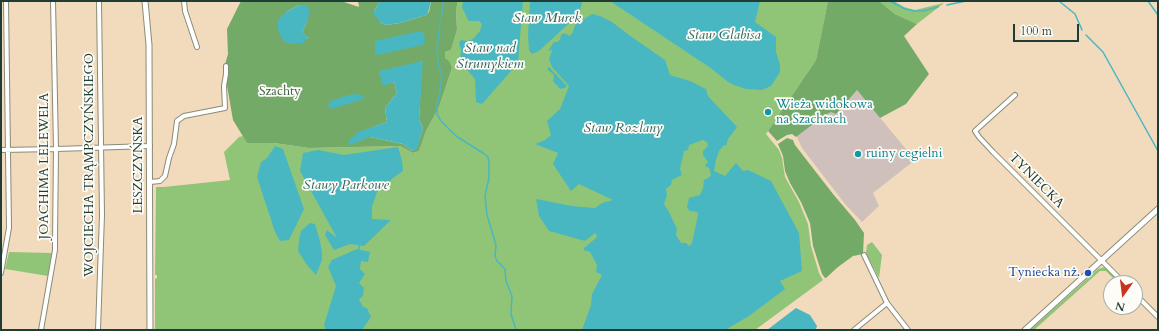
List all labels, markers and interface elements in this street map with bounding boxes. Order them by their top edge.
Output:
water label: Staw Murek [513,11,581,27]
scale bar [1015,16,1081,42]
text: 100 m [1020,23,1052,39]
water label: Staw Glabisa [687,28,761,44]
water label: Staw nad Strumykiem [456,41,524,74]
street label: WOJCIECHA TRĄMPCZYŃSKIEGO [82,53,98,277]
park label: Szachty [259,84,301,100]
street label: JOACHIMA LELEWELA [37,93,53,239]
place label: Wieża widokowa na Szachtach [776,97,873,128]
marker: Wieża widokowa na Szachtach [763,107,773,117]
street label: LESZCZYŃSKA [131,116,147,214]
water label: Staw Rozlany [583,121,663,137]
place label: ruiny cegielni [866,146,942,162]
marker: ruiny cegielni [853,149,863,159]
street label: TYNIECKA [1005,150,1067,212]
water label: Stawy Parkowe [303,178,389,194]
place label: Tyniecka nż. [1008,265,1080,281]
marker: Tyniecka nż. [1083,268,1093,278]
north arrow [1103,275,1143,315]
text: N [1114,298,1127,315]

